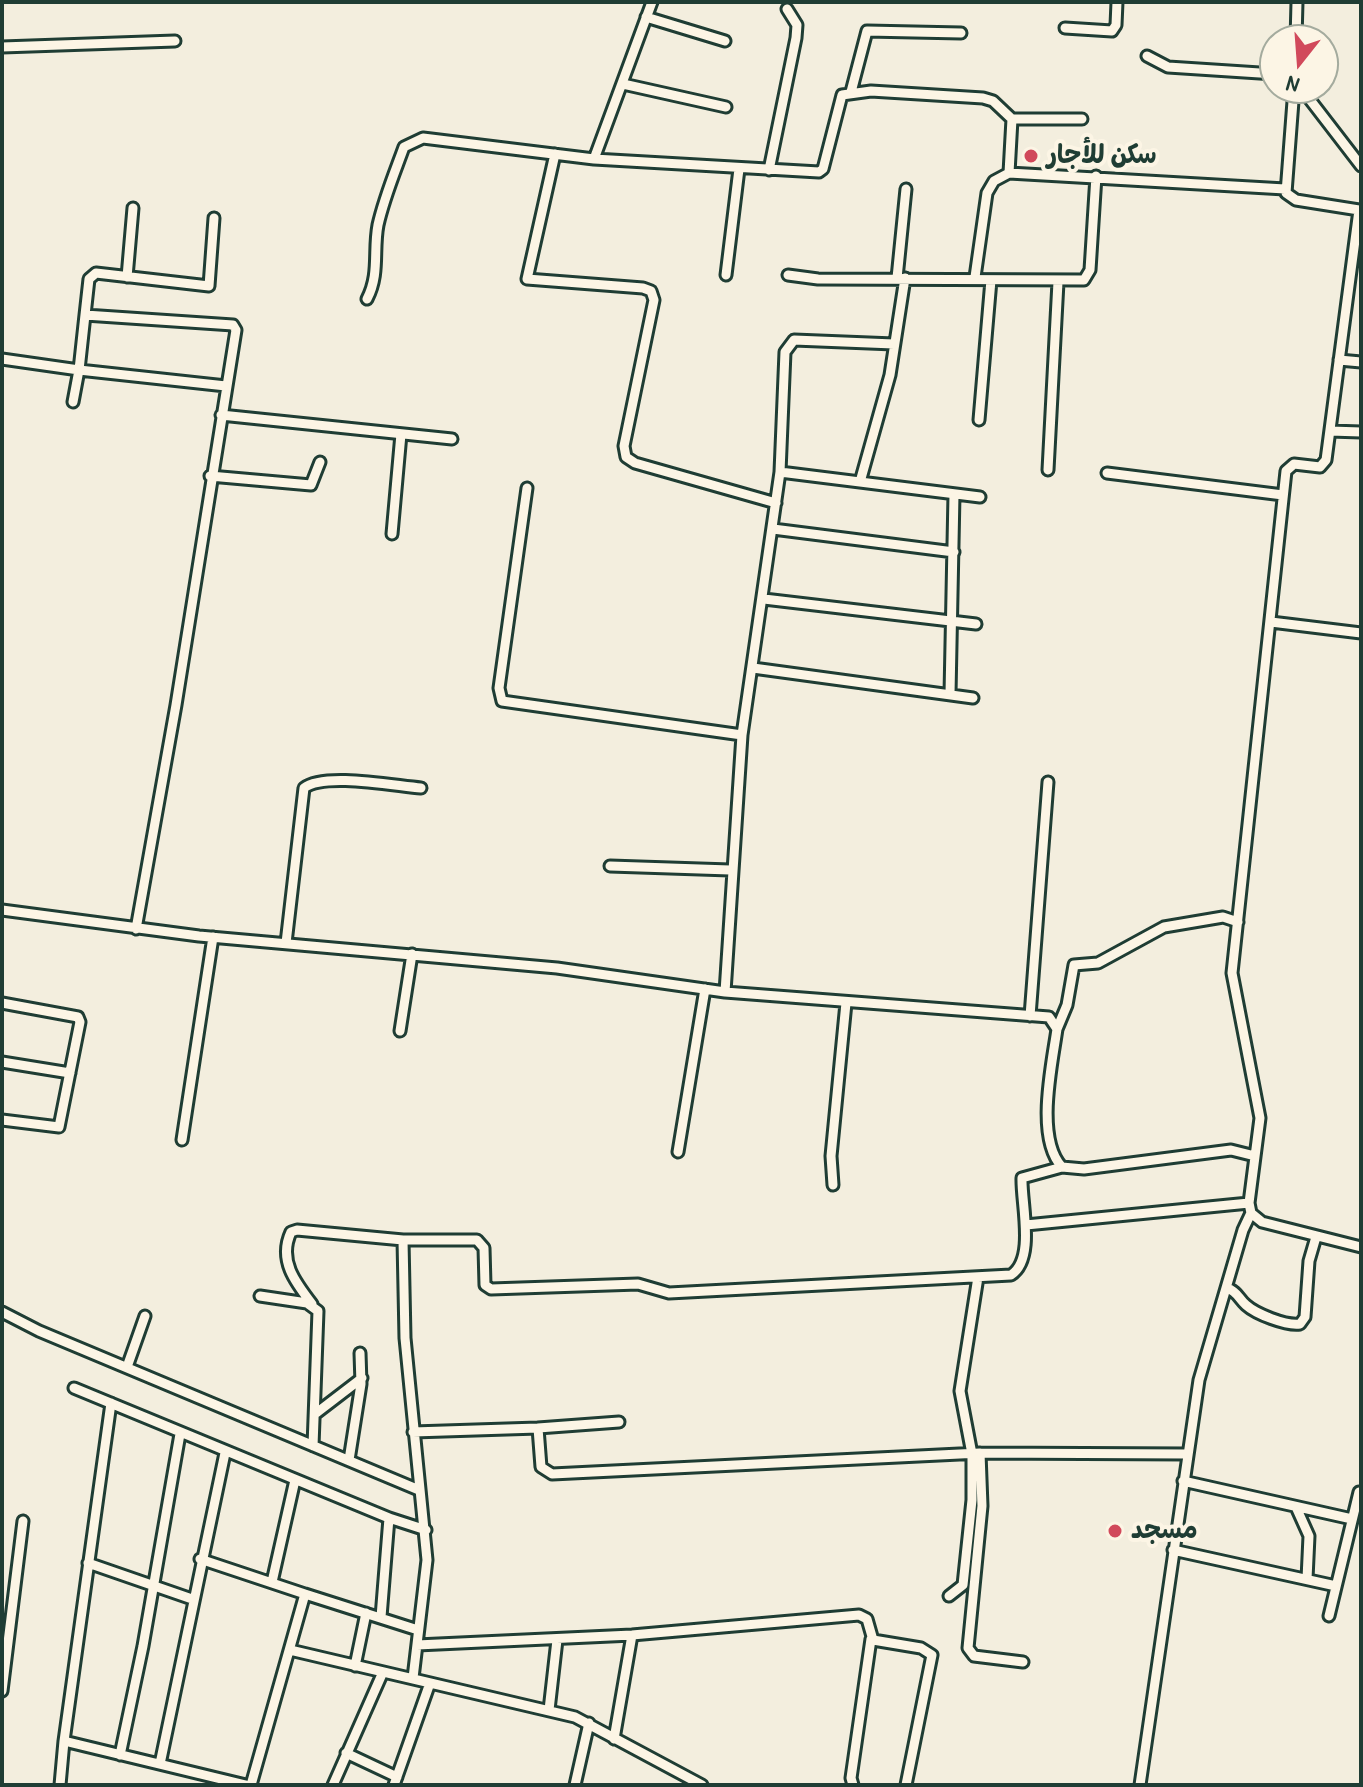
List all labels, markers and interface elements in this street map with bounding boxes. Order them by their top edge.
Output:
north arrow [1259,24,1339,104]
text: N [1283,69,1303,101]
place label: سكن للأجار [1047,140,1157,172]
marker: سكن للأجار [1022,147,1040,165]
place label: مسجد [1131,1515,1198,1547]
marker: مسجد [1106,1522,1124,1540]

